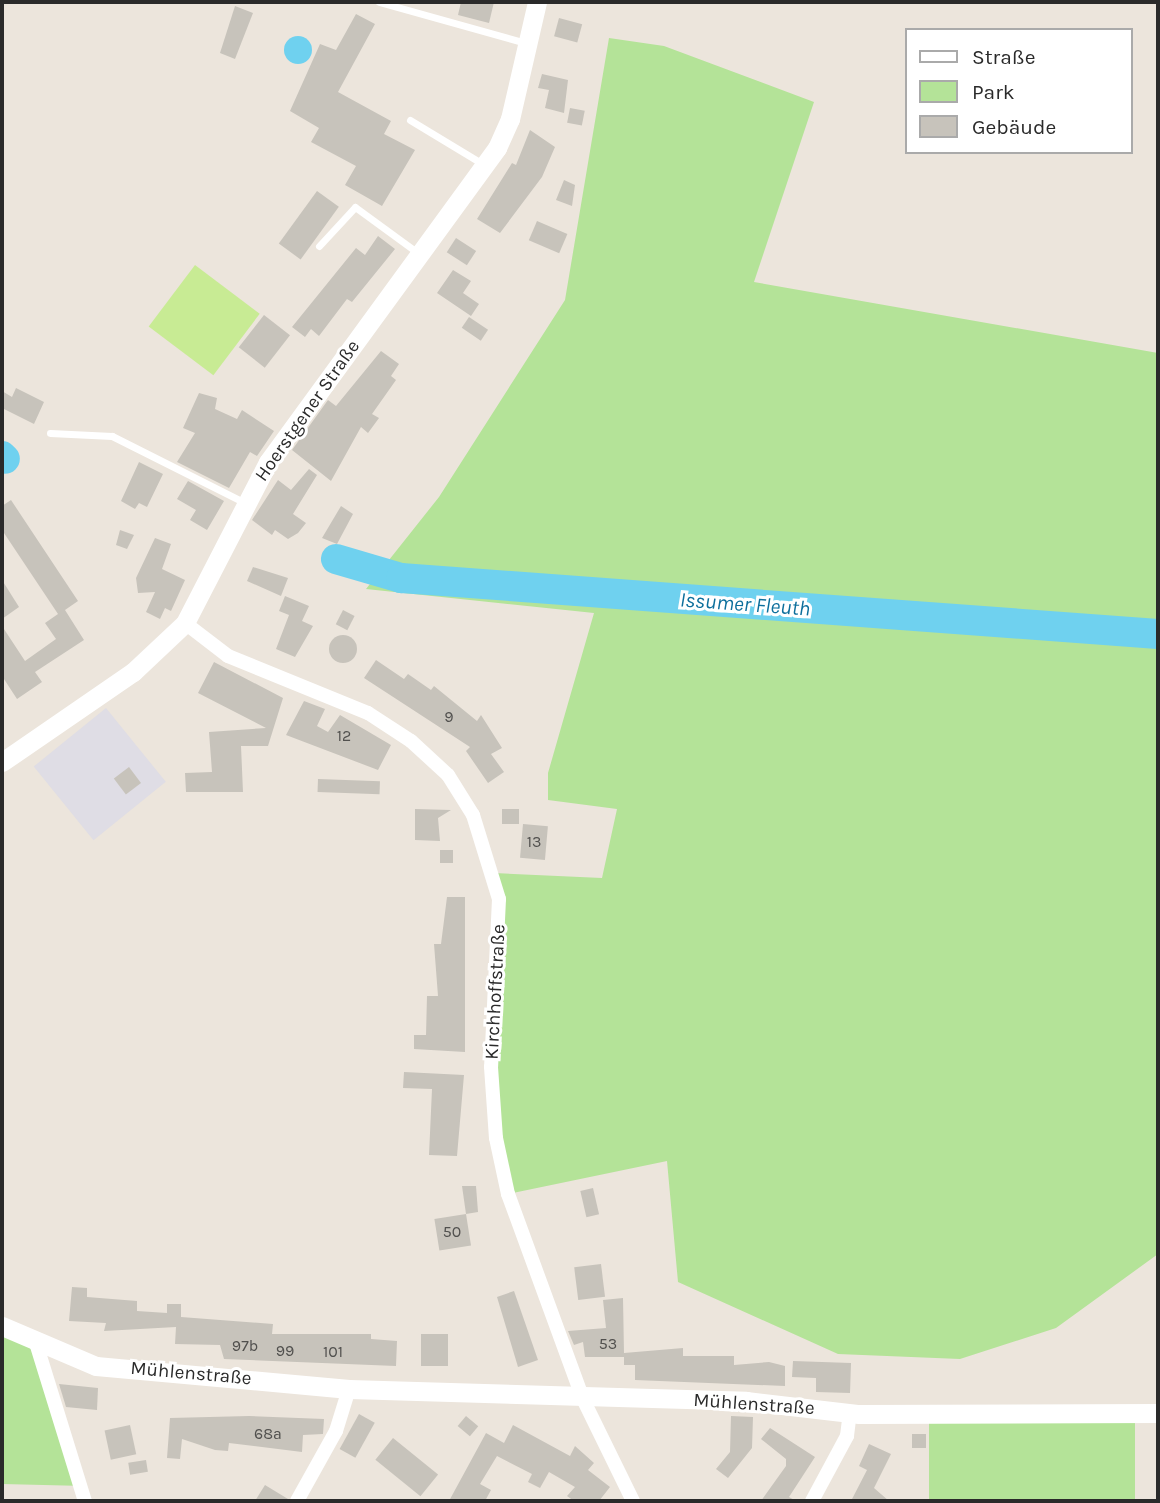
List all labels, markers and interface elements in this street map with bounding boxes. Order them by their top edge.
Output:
legend [904,28,1132,154]
text: Straße [972,45,1035,69]
text: Park [972,80,1015,104]
text: Gebäude [972,115,1056,139]
street label: Hoerstgener Straße [251,336,365,486]
water label: Issumer Fleuth [679,587,811,621]
house number: 9 [444,707,454,727]
house number: 12 [337,726,351,746]
house number: 13 [527,832,541,852]
street label: Kirchhoffstraße [481,924,511,1060]
house number: 50 [443,1222,461,1242]
house number: 53 [599,1334,617,1354]
house number: 97b [232,1336,258,1356]
house number: 99 [276,1341,294,1361]
house number: 101 [323,1342,343,1362]
street label: Mühlenstraße [129,1357,253,1391]
street label: Mühlenstraße [693,1389,815,1421]
house number: 68a [254,1424,282,1444]

